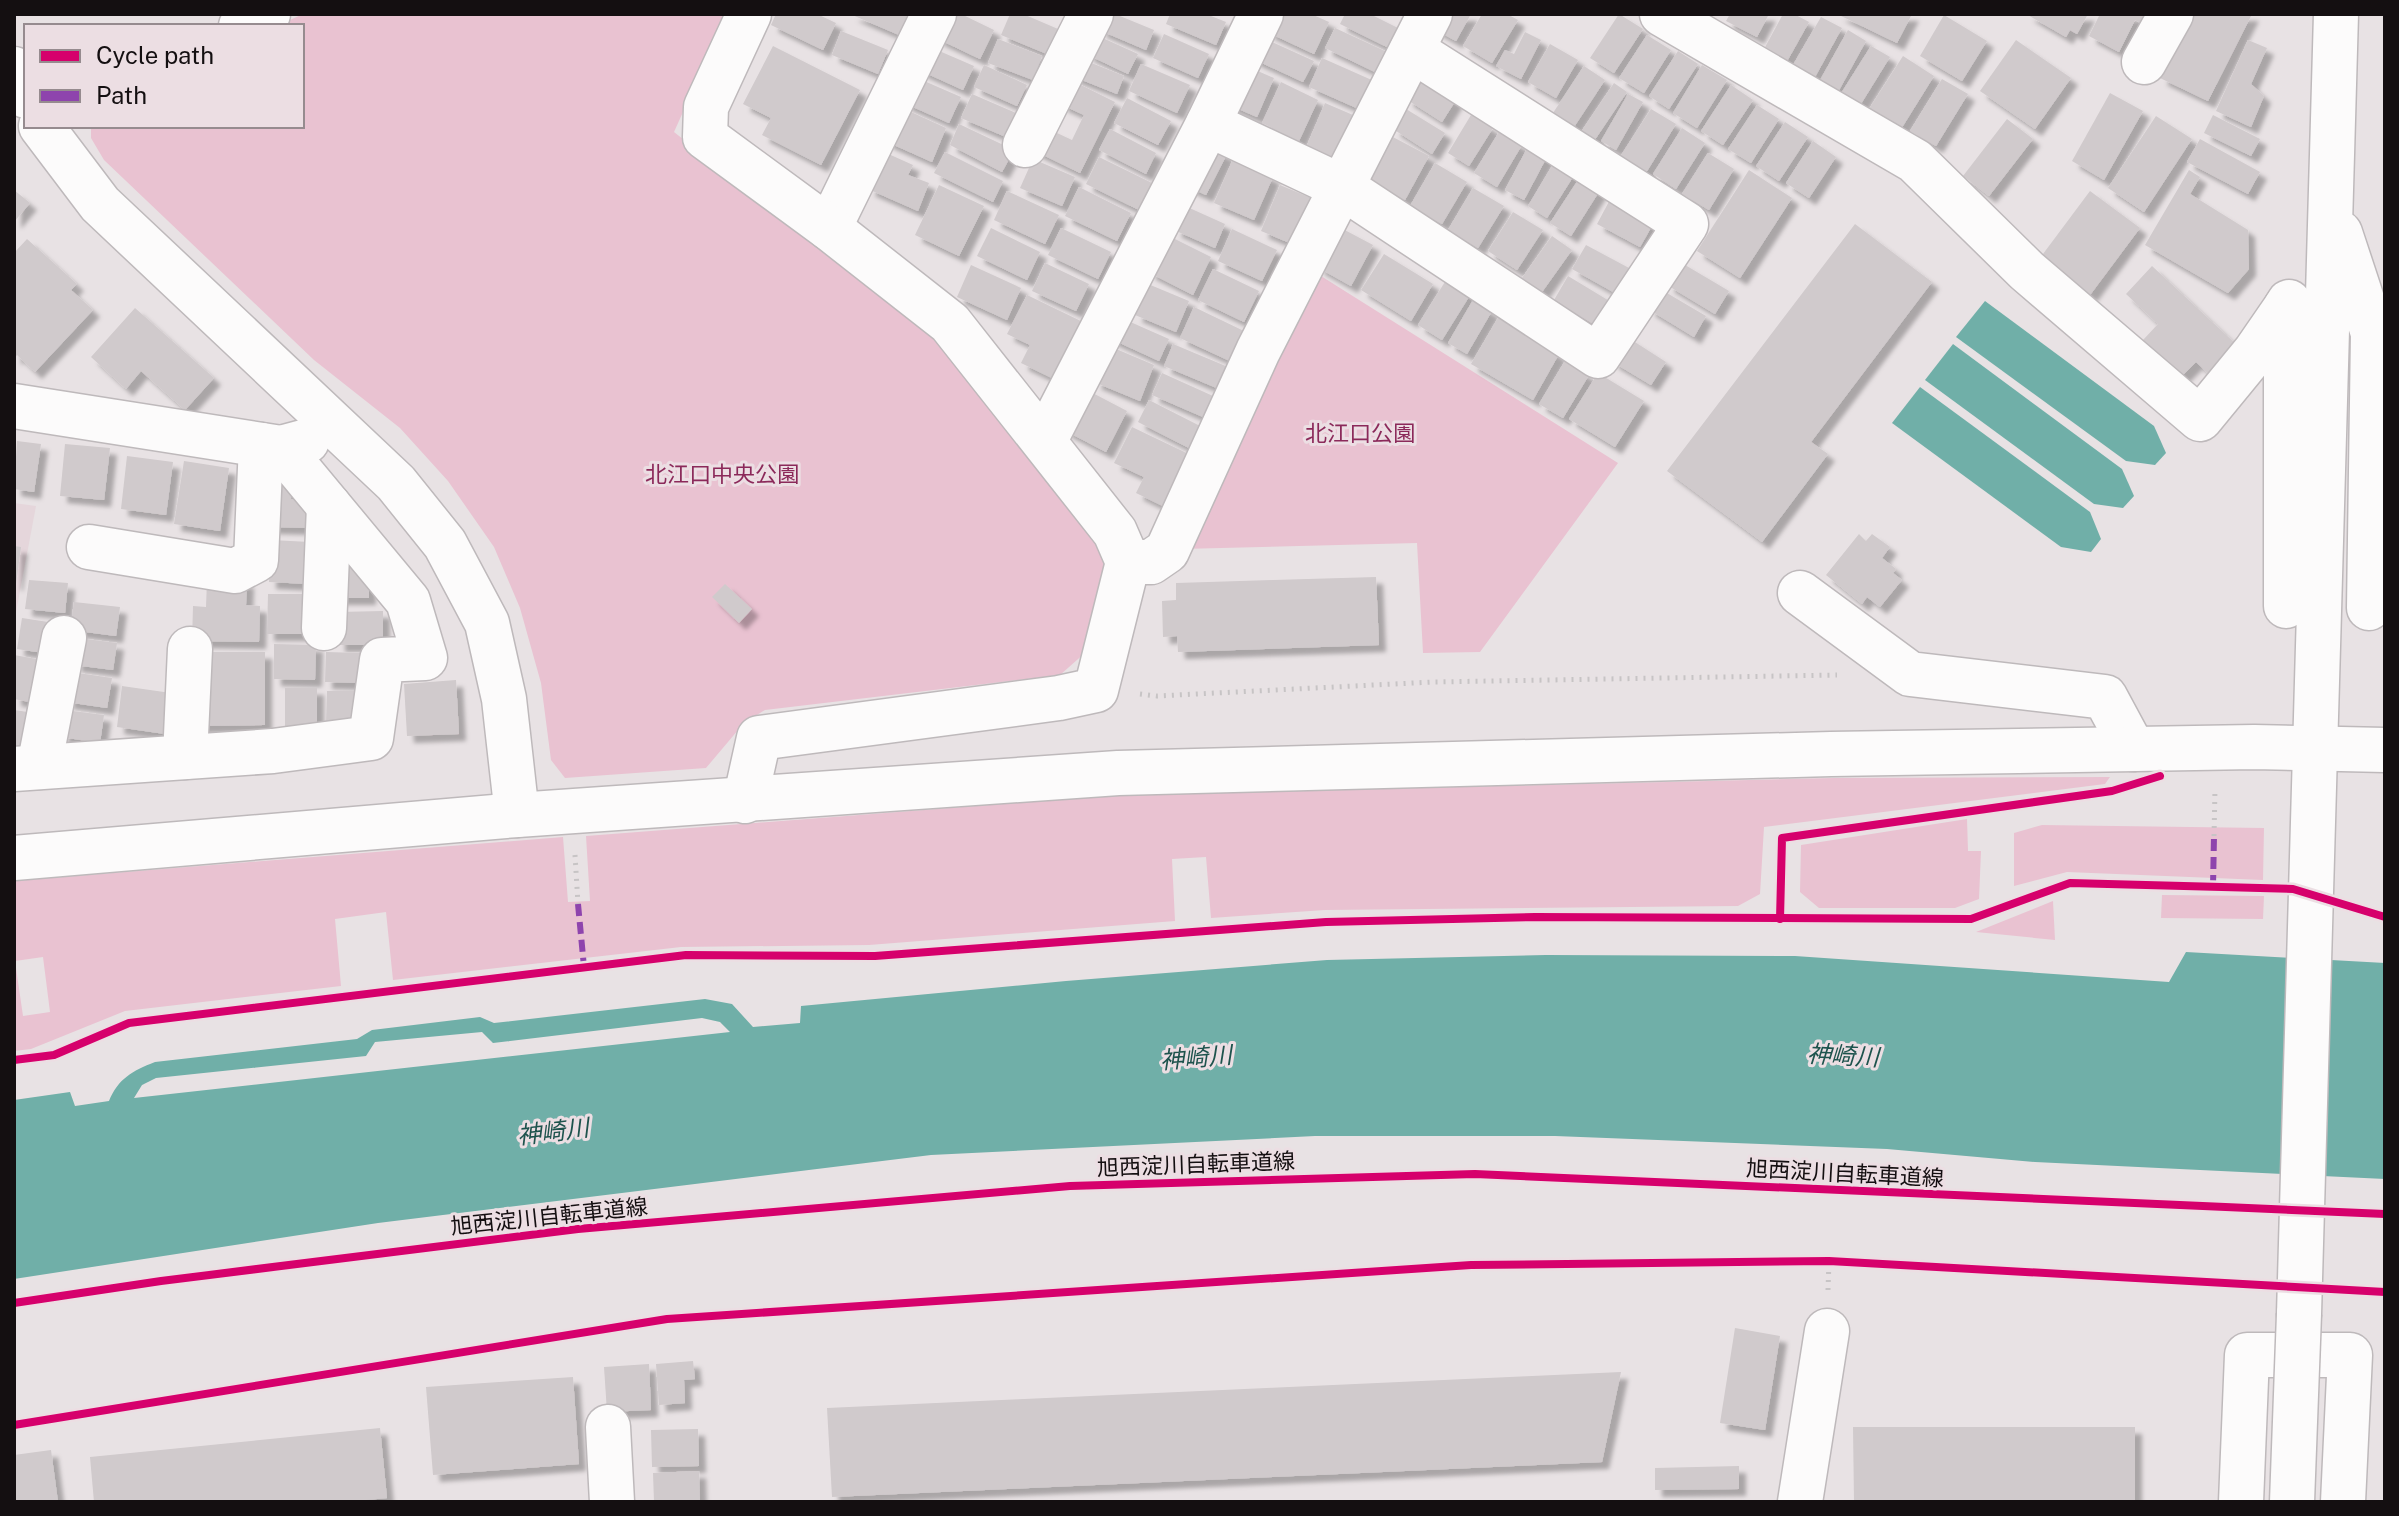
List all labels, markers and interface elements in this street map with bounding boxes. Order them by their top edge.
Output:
legend [24,24,304,128]
text: Cycle path [96,41,214,69]
text: Path [96,81,147,109]
park label: 北江口公園 [1305,420,1415,446]
park label: 北江口中央公園 [645,461,799,487]
water label: 神崎川 [1806,1039,1883,1071]
water label: 神崎川 [1159,1040,1236,1074]
water label: 神崎川 [515,1112,593,1149]
street label: 旭西淀川自転車道線 [1097,1148,1295,1180]
street label: 旭西淀川自転車道線 [1745,1155,1945,1191]
street label: 旭西淀川自転車道線 [449,1193,649,1239]

